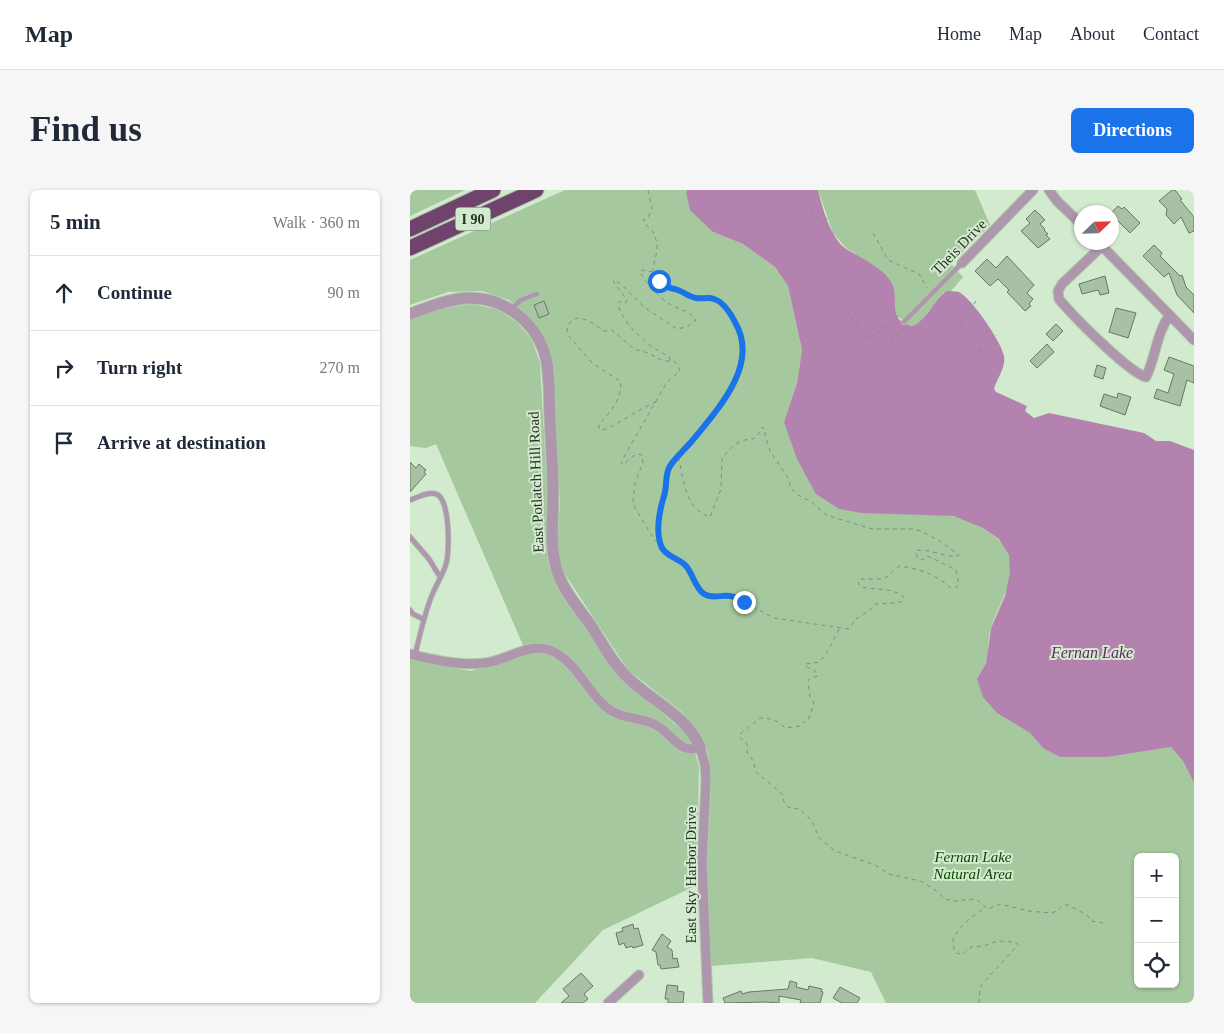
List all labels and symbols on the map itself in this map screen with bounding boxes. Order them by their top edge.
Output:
north arrow [1074,205,1119,250]
road number: I 90 [456,208,490,230]
street label: Theis Drive [929,216,990,278]
route start [648,270,671,293]
street label: East Potlatch Hill Road [526,411,546,553]
route end [733,591,756,614]
water label: Fernan Lake [1050,644,1133,661]
street label: East Sky Harbor Drive [683,806,699,944]
park label: Fernan Lake Natural Area [933,849,1012,882]

